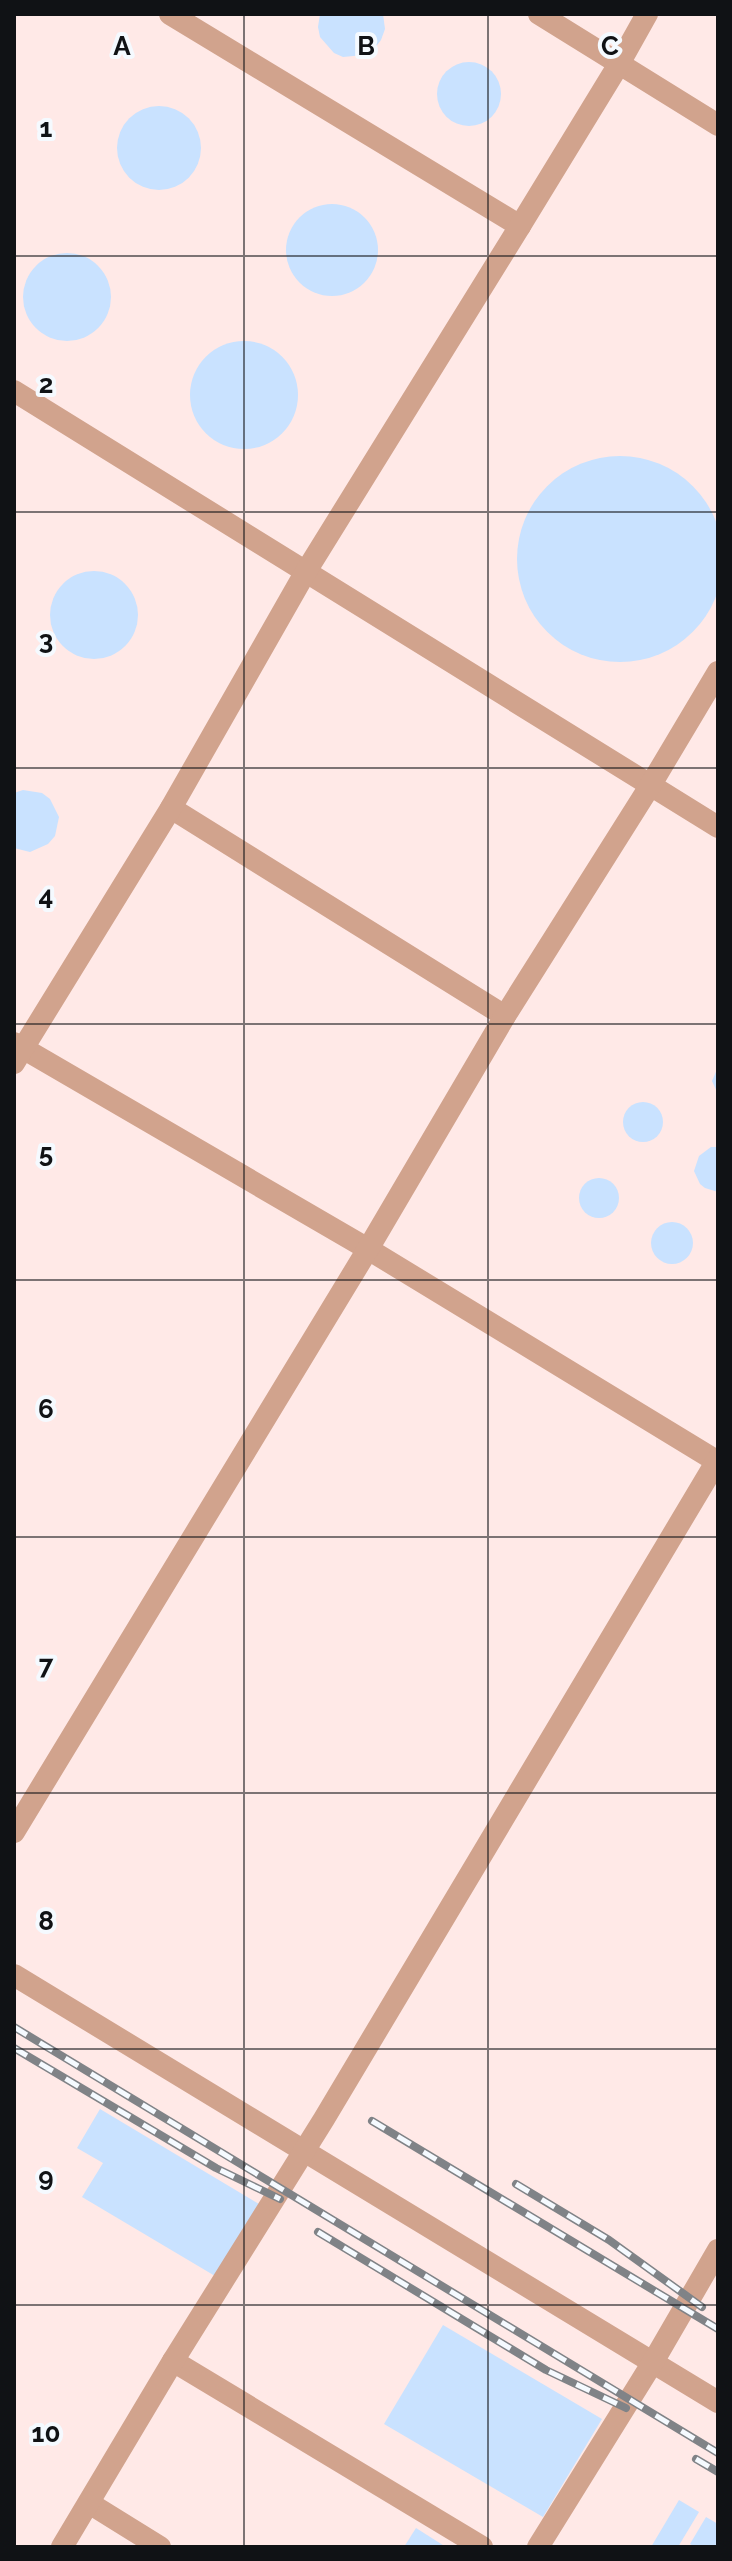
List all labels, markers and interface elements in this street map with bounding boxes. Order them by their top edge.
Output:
text: A [113,31,131,61]
text: B [357,31,375,61]
text: C [601,31,619,61]
text: 1 [40,113,53,143]
text: 2 [39,369,53,399]
text: 3 [39,625,53,655]
text: 4 [39,881,53,911]
text: 5 [39,1138,53,1168]
text: 6 [38,1394,54,1424]
text: 7 [39,1650,54,1680]
text: 8 [38,1906,54,1936]
text: 9 [38,2162,54,2192]
text: 10 [32,2418,60,2448]

